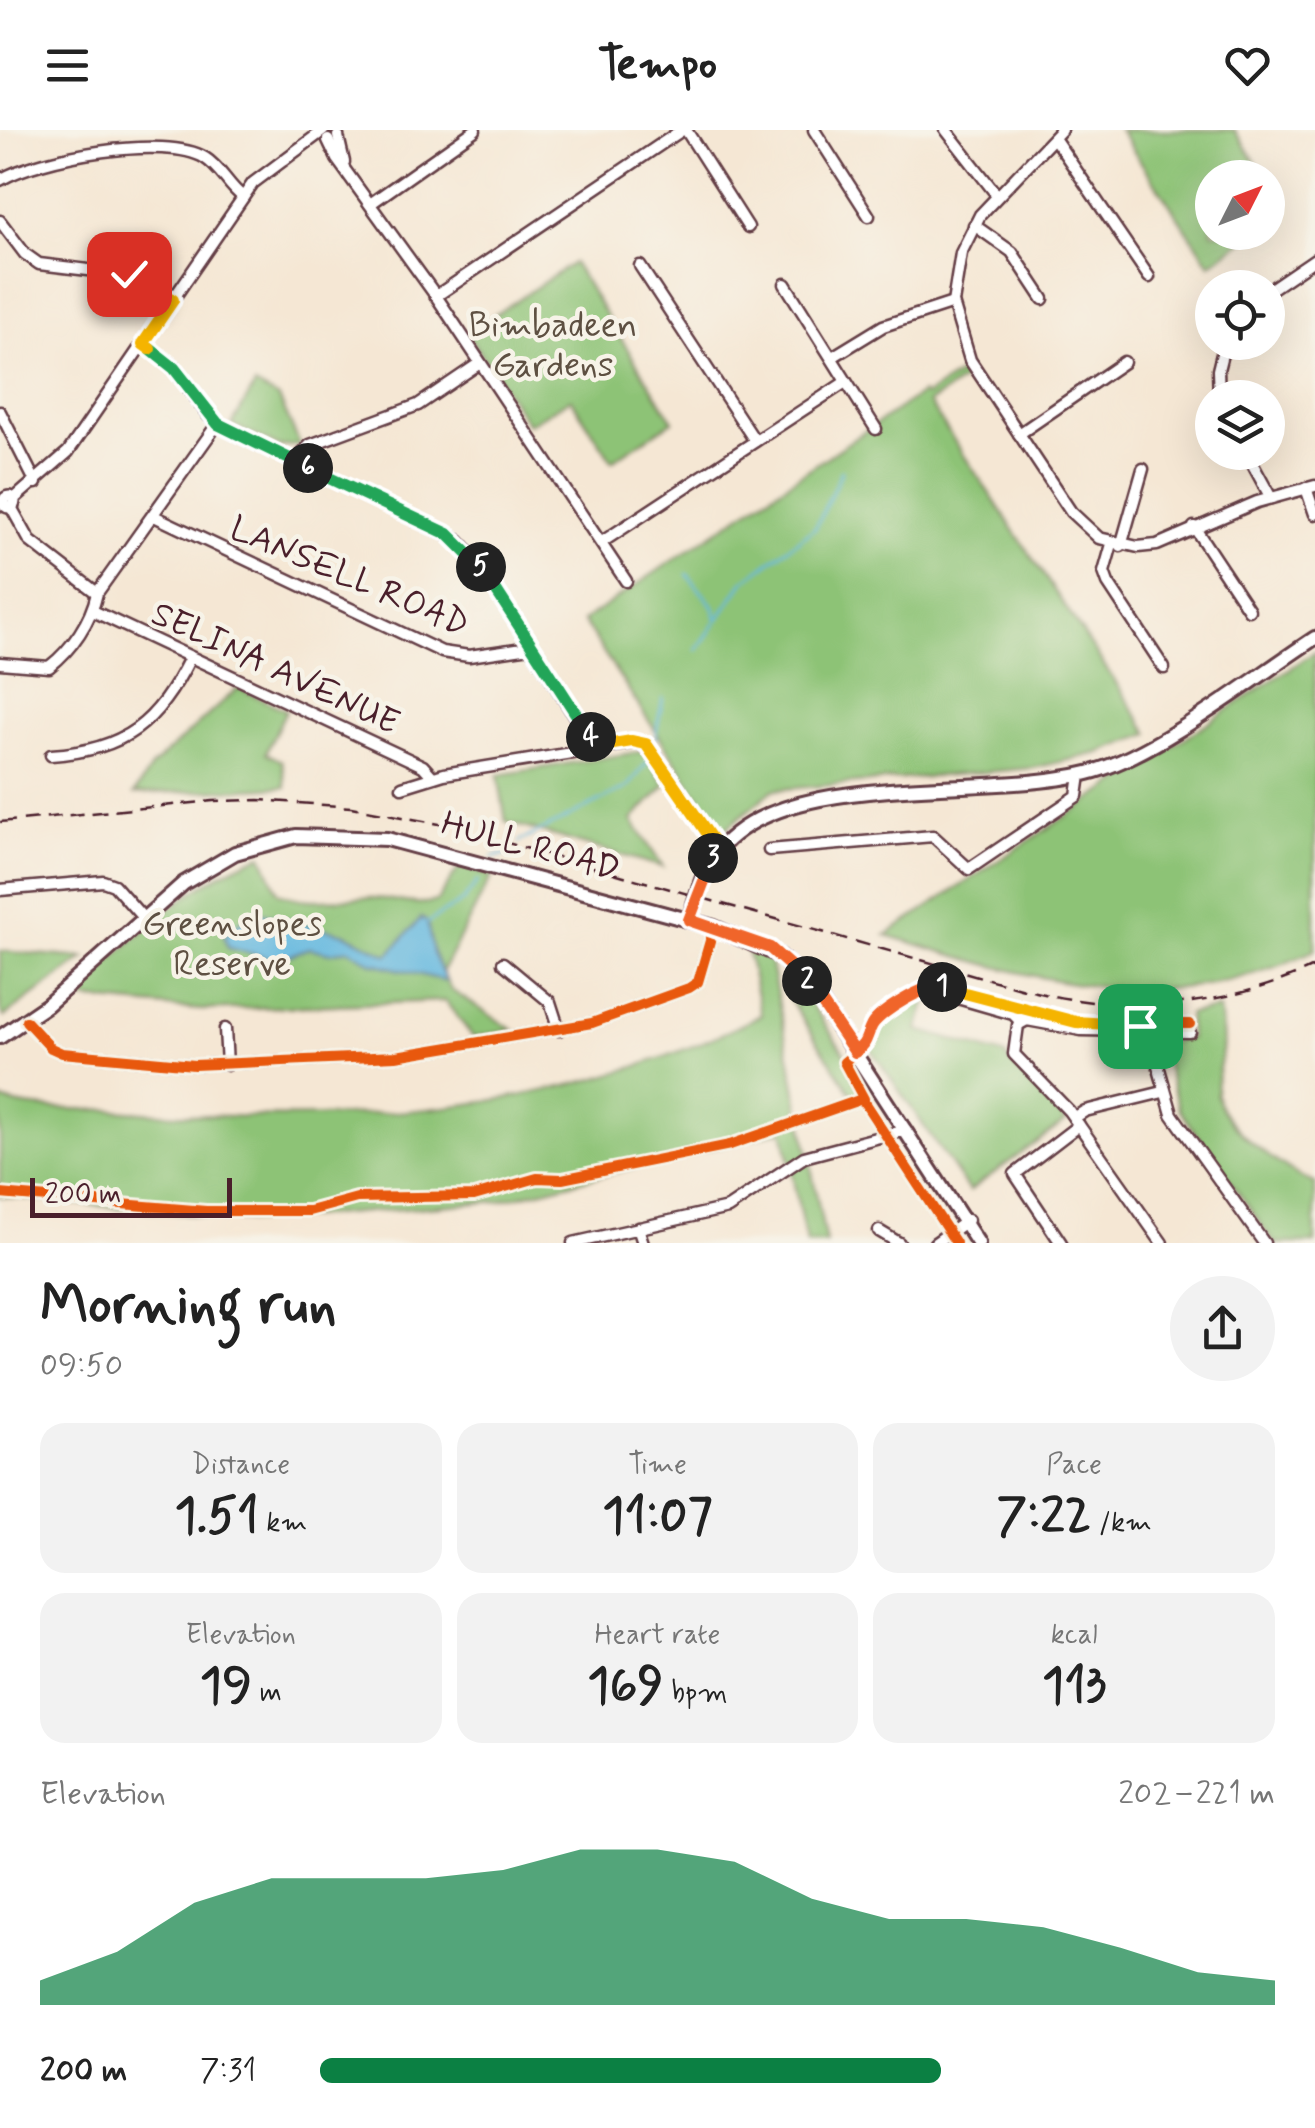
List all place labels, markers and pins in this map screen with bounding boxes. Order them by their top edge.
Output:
pin [87,232,172,317]
pin: 6 [283,443,333,493]
pin: 5 [456,542,506,592]
pin: 4 [566,712,616,762]
pin: 3 [688,833,738,883]
pin: 2 [782,956,832,1006]
pin: 1 [917,962,967,1012]
pin [1098,984,1183,1069]

